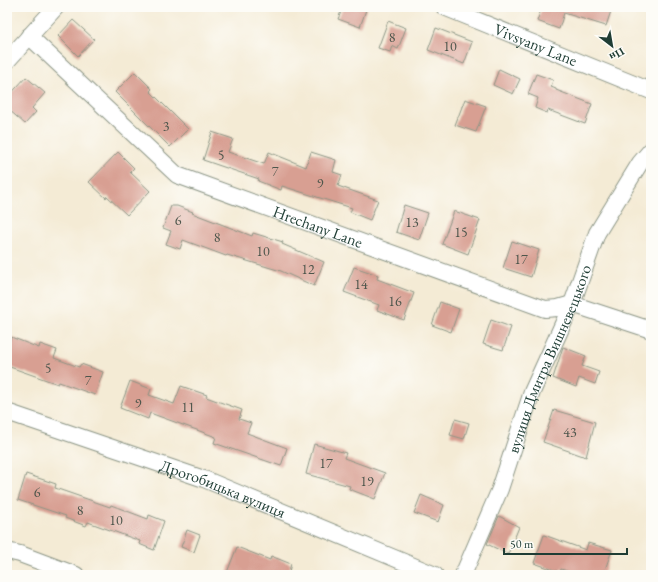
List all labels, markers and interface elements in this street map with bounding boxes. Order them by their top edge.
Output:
street label: Vivsyany Lane [491,18,580,71]
north arrow [592,26,632,66]
house number: 8 [389,28,396,46]
house number: 10 [443,37,457,55]
text: Пн [607,45,627,65]
house number: 3 [163,117,170,135]
house number: 5 [218,146,224,164]
house number: 7 [272,162,279,180]
house number: 9 [317,174,324,192]
street label: Hrechany Lane [270,200,366,252]
house number: 6 [175,211,182,229]
house number: 13 [405,213,419,231]
house number: 15 [454,223,468,241]
house number: 8 [214,228,221,246]
house number: 10 [256,242,270,260]
house number: 17 [514,250,528,268]
house number: 12 [301,260,315,278]
street label: вулиця Дмитра Вишневецького [502,261,596,456]
house number: 14 [354,275,368,293]
house number: 16 [388,292,402,310]
house number: 5 [45,359,51,377]
house number: 7 [85,371,92,389]
house number: 9 [135,394,142,412]
house number: 11 [181,398,195,416]
house number: 43 [563,423,577,441]
street label: Дрогобицька вулиця [157,454,289,522]
house number: 17 [319,454,333,472]
house number: 19 [360,472,374,490]
house number: 6 [34,483,41,501]
house number: 8 [77,501,84,519]
house number: 10 [109,511,123,529]
scale bar [504,530,627,556]
text: 50 m [510,536,534,552]

